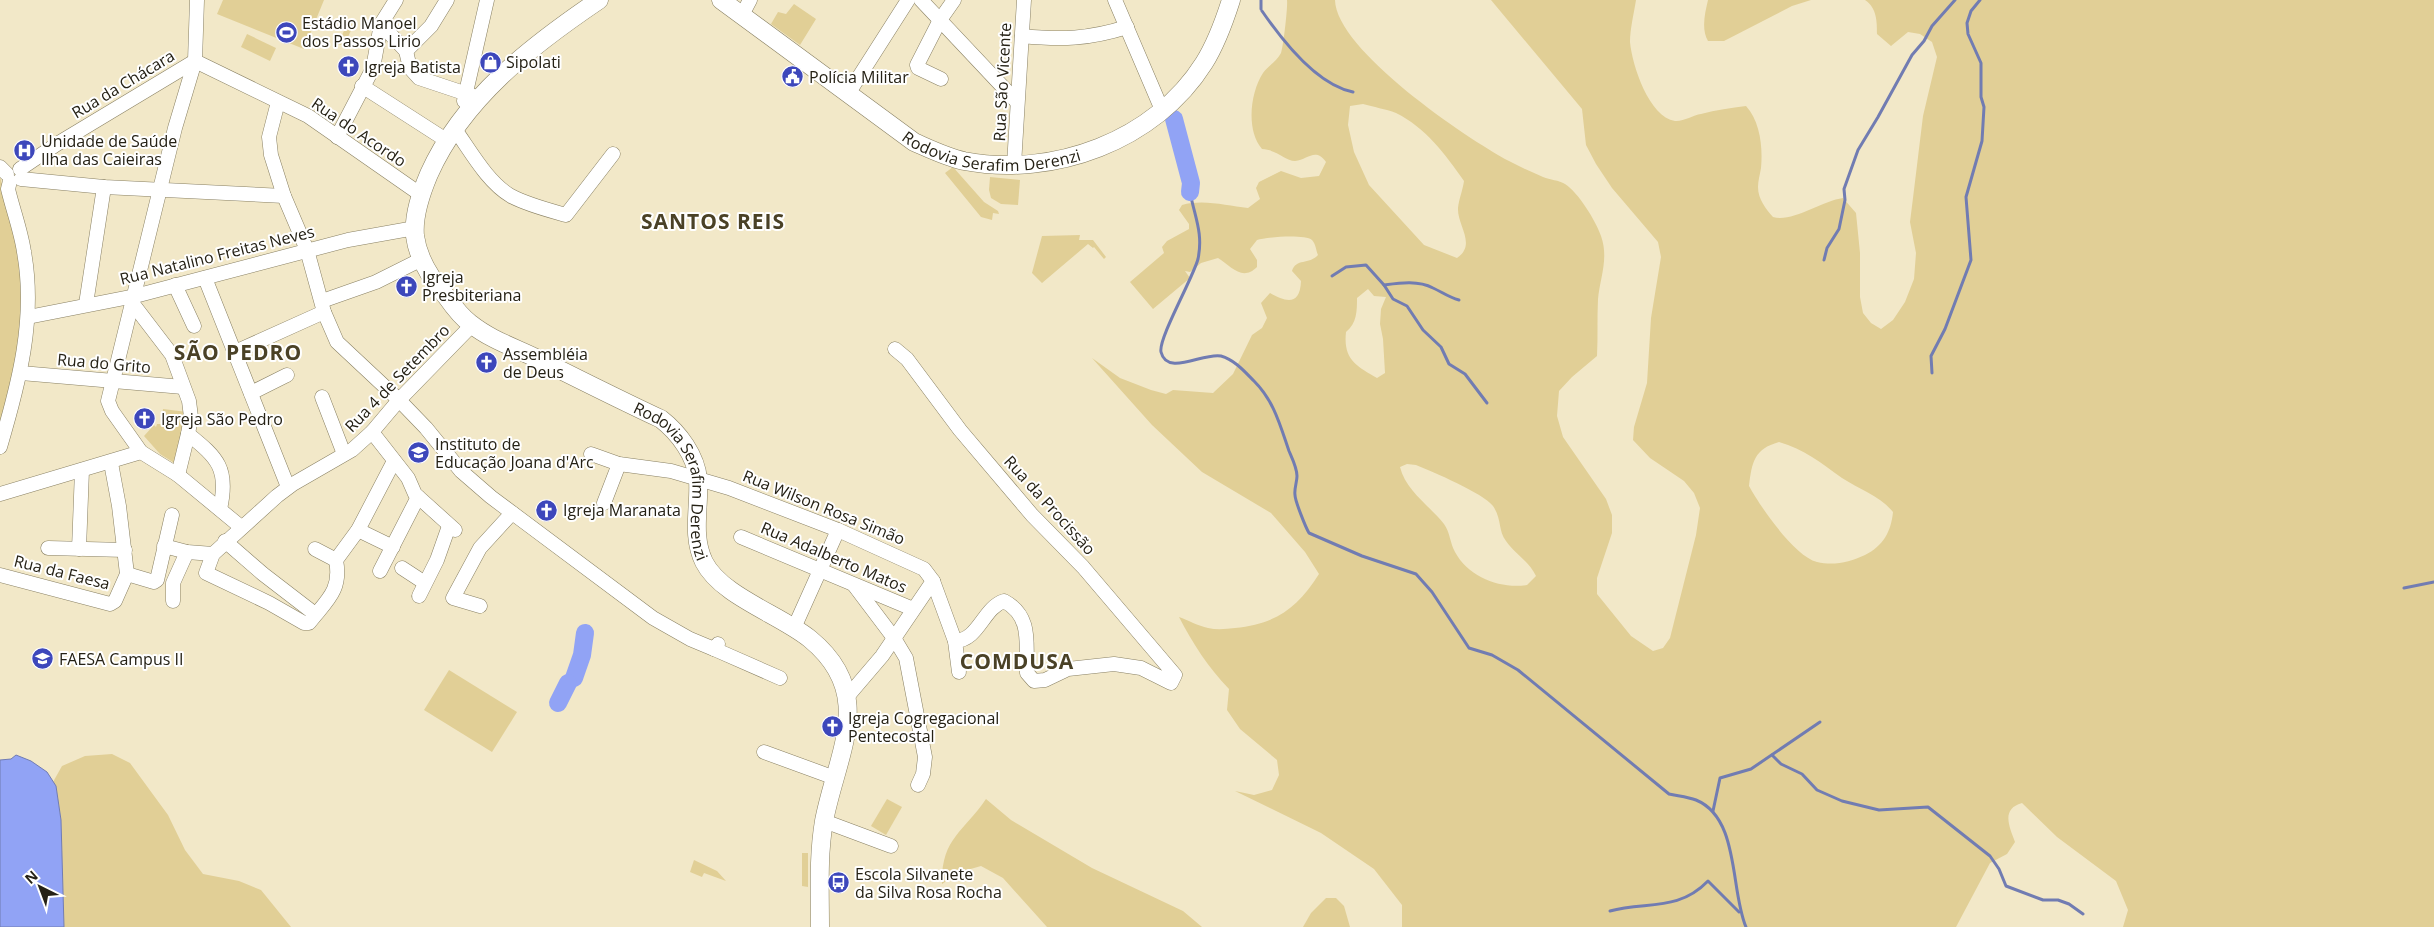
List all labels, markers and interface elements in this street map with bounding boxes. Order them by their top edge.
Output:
place label: Estádio Manoel dos Passos Lirio [302,12,421,52]
sports icon: Estádio Manoel dos Passos Lirio [274,20,298,44]
street label: Rua São Vicente [988,22,1016,142]
street label: Rua da Chácara [67,45,179,123]
shop icon: Sipolati [478,50,502,74]
place label: Sipolati [506,51,561,73]
church icon: Igreja Batista [336,55,360,79]
place label: Igreja Batista [364,56,461,78]
public building icon: Polícia Militar [781,65,805,89]
place label: Polícia Militar [809,66,909,88]
street label: Rua do Acordo [307,92,411,172]
street label: Rodovia Serafim Derenzi [898,126,1083,176]
place label: Unidade de Saúde Ilha das Caieiras [41,130,177,170]
hospital icon: Unidade de Saúde Ilha das Caieiras [13,138,37,162]
district label: SANTOS REIS [641,207,785,235]
street label: Rua Natalino Freitas Neves [117,220,317,290]
place label: Igreja Presbiteriana [422,266,521,306]
church icon: Igreja Presbiteriana [394,274,418,298]
street label: Rua 4 de Setembro [340,319,454,437]
district label: SÃO PEDRO [174,338,302,366]
place label: Assembléia de Deus [503,343,588,383]
street label: Rua do Grito [56,348,152,378]
church icon: Assembléia de Deus [475,351,499,375]
street label: Rodovia Serafim Derenzi [630,397,713,564]
church icon: Igreja São Pedro [133,407,157,431]
place label: Igreja São Pedro [161,408,283,430]
place label: Instituto de Educação Joana d'Arc [435,433,594,473]
school or university icon: Instituto de Educação Joana d'Arc [407,441,431,465]
street label: Rua da Procissão [999,451,1101,559]
street label: Rua Wilson Rosa Simão [740,464,908,550]
church icon: Igreja Maranata [535,498,559,522]
place label: Igreja Maranata [563,499,681,521]
street label: Rua Adalberto Matos [758,516,910,598]
street label: Rua da Faesa [12,549,112,595]
school or university icon: FAESA Campus II [31,647,55,671]
district label: COMDUSA [960,647,1074,675]
place label: FAESA Campus II [59,648,183,670]
place label: Igreja Cogregacional Pentecostal [848,707,999,747]
church icon: Igreja Cogregacional Pentecostal [820,715,844,739]
north arrow [15,862,65,912]
place label: Escola Silvanete da Silva Rosa Rocha [855,863,1002,903]
text: N [20,866,42,888]
bus stop icon: Escola Silvanete da Silva Rosa Rocha [827,871,851,895]

